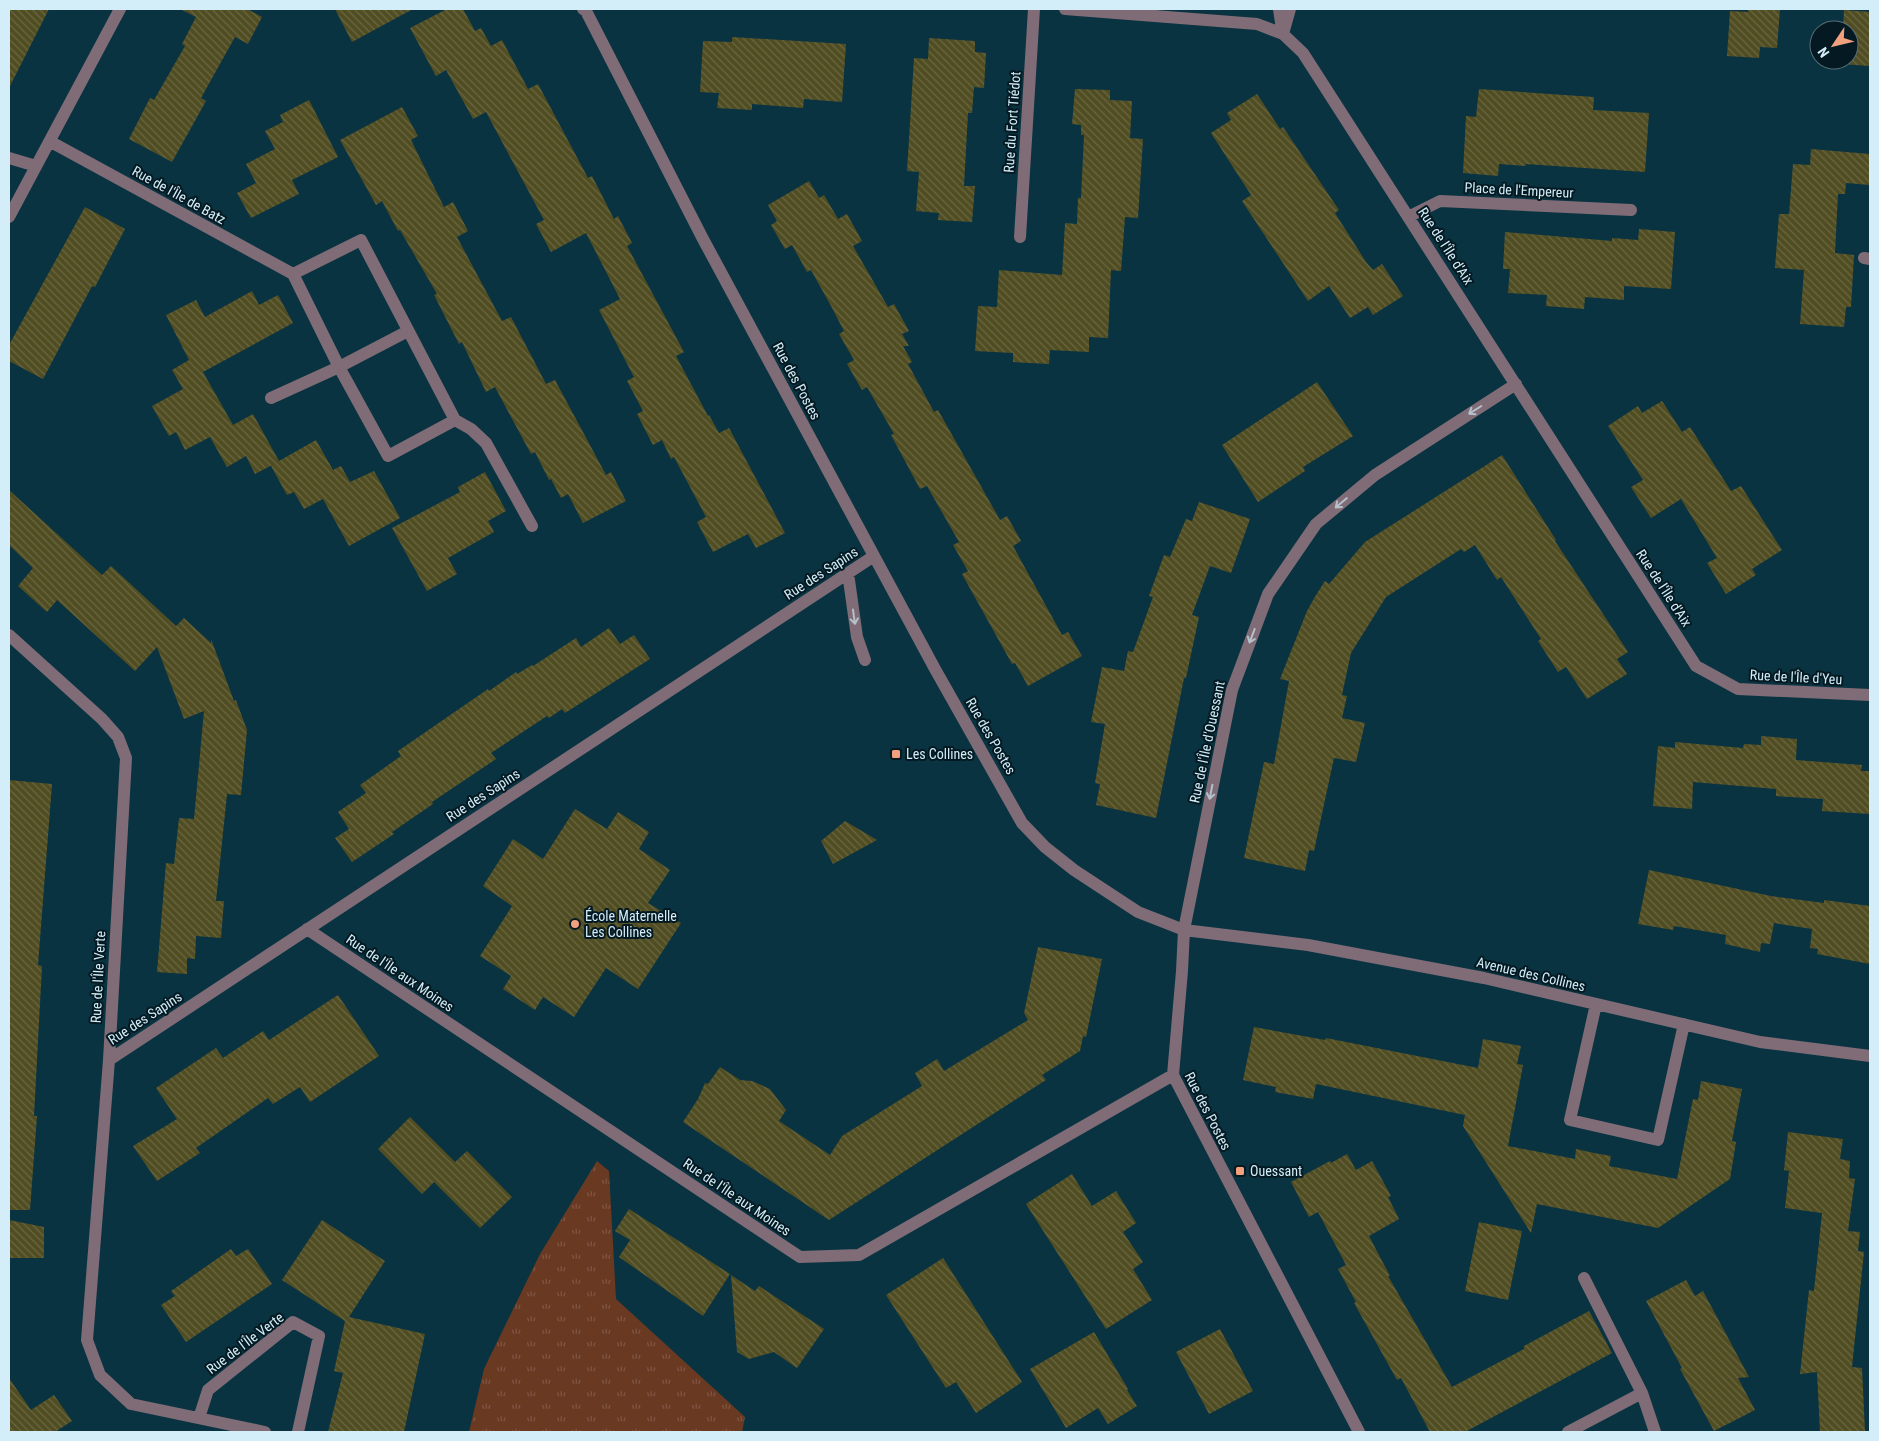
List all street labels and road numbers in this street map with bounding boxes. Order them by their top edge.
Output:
street label: Rue du Fort Tiédot [1000,71,1024,173]
street label: Rue de l'Île de Batz [130,162,229,227]
street label: Place de l'Empereur [1464,179,1574,201]
street label: Rue de l'Île d'Aix [1415,204,1478,288]
street label: Rue des Postes [770,340,824,422]
street label: Rue des Sapins [781,543,861,603]
street label: Rue de l'Île d'Aix [1633,546,1696,630]
street label: Rue de l'Île d'Yeu [1749,666,1843,687]
street label: Rue de l'Île d'Ouessant [1185,679,1228,804]
street label: Rue des Postes [963,695,1019,777]
street label: Rue des Sapins [443,765,523,825]
street label: Rue de l'Île Verte [87,930,108,1023]
street label: Rue de l'Île aux Moines [343,930,457,1015]
street label: Avenue des Collines [1475,954,1587,994]
street label: Rue des Sapins [105,988,185,1048]
street label: Rue des Postes [1182,1069,1234,1153]
street label: Rue de l'Île aux Moines [680,1154,794,1239]
street label: Rue de l'Île Verte [203,1308,287,1377]

